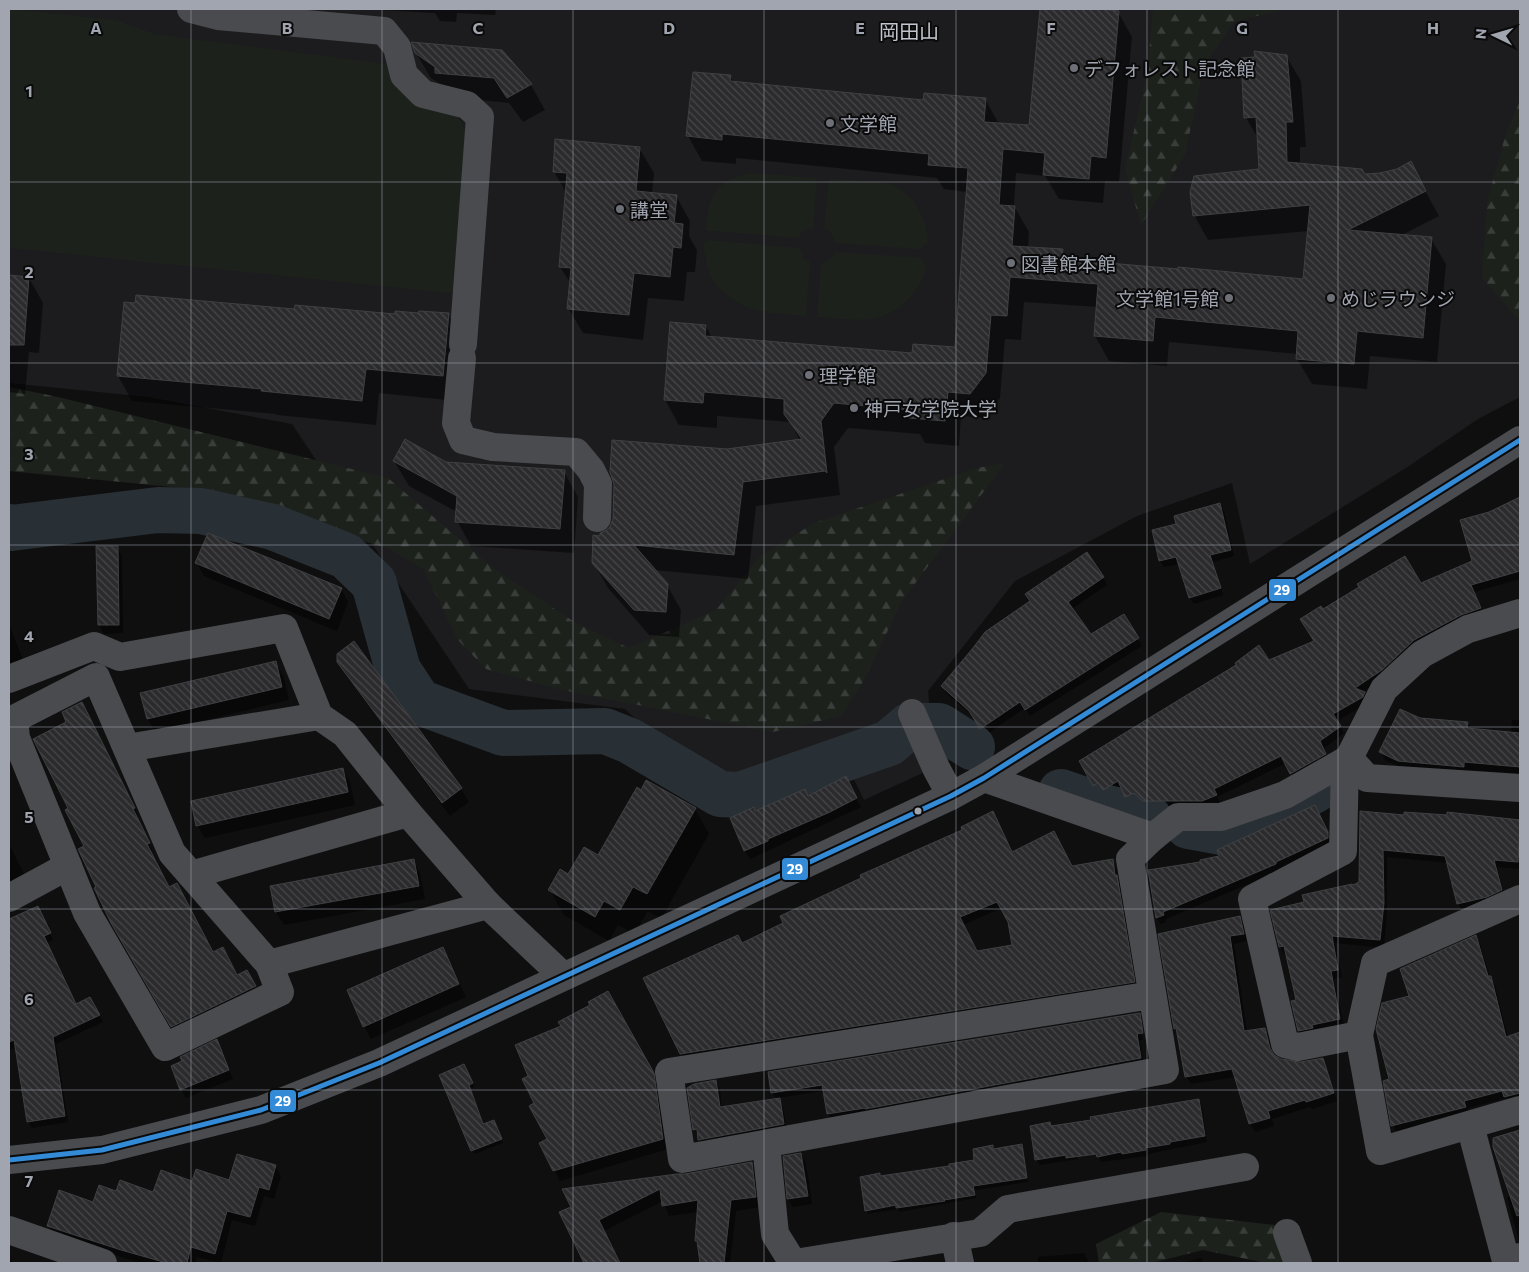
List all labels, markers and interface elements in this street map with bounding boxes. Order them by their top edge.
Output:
north arrow [1469,10,1519,60]
text: A [90,18,102,37]
text: B [282,18,293,37]
text: C [473,18,484,37]
text: D [663,18,675,37]
text: E [855,18,865,37]
text: F [1046,18,1056,37]
text: G [1236,18,1248,37]
text: H [1427,18,1439,37]
district label: 岡田山 [879,19,939,43]
text: N [1472,28,1489,40]
place label: デフォレスト記念館 [1084,57,1255,80]
marker: デフォレスト記念館 [1068,62,1080,74]
text: 1 [25,81,33,100]
place label: 文学館 [840,112,897,135]
marker: 文学館 [824,117,836,129]
place label: 講堂 [630,198,668,221]
marker: 講堂 [614,203,626,215]
place label: 図書館本館 [1021,252,1116,275]
marker: 図書館本館 [1005,257,1017,269]
text: 2 [24,262,34,281]
place label: 文学館1号館 [1116,287,1219,310]
place label: めじラウンジ [1341,287,1455,310]
marker: 文学館1号館 [1223,292,1235,304]
marker: めじラウンジ [1325,292,1337,304]
place label: 理学館 [819,364,876,387]
marker: 理学館 [803,369,815,381]
place label: 神戸女学院大学 [864,397,997,420]
marker: 神戸女学院大学 [848,402,860,414]
text: 3 [24,444,34,463]
line badge: 29 [1268,578,1297,602]
text: 29 [1274,581,1291,598]
text: 4 [24,626,34,645]
unlabelled marker [913,806,923,816]
text: 5 [24,807,34,826]
line badge: 29 [781,857,809,881]
text: 29 [787,860,804,877]
text: 6 [24,989,34,1008]
line badge: 29 [269,1089,297,1113]
text: 29 [275,1092,292,1109]
text: 7 [25,1171,34,1190]

